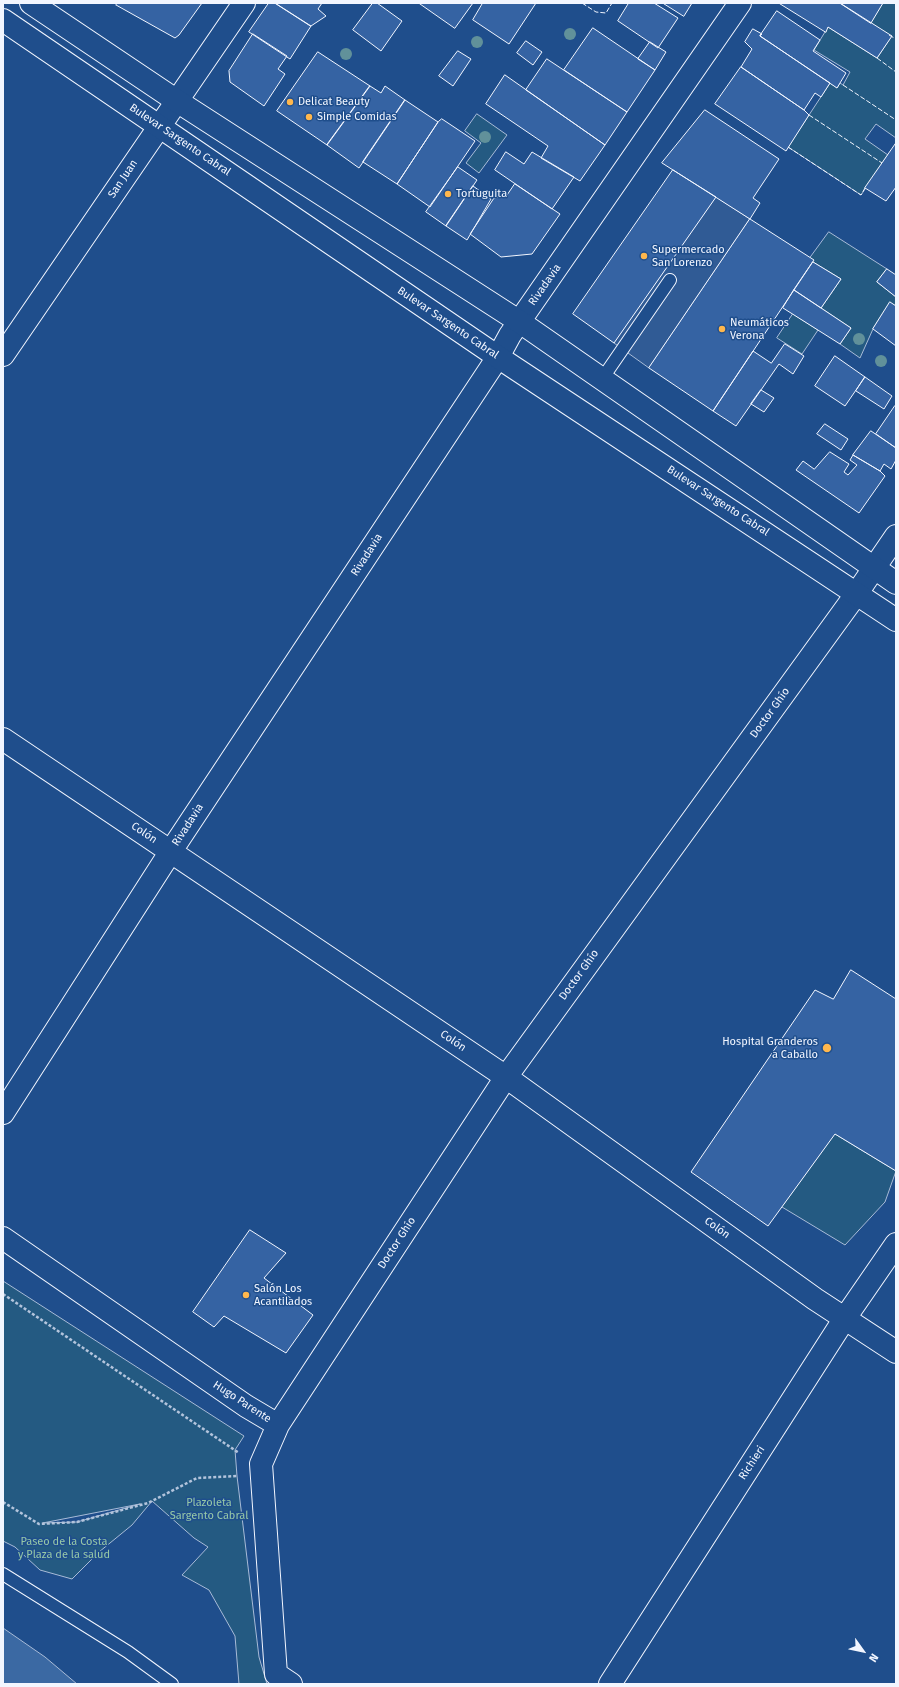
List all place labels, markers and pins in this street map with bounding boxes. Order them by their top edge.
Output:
place label: Delicat Beauty [298,95,370,109]
marker: Delicat Beauty [285,97,295,107]
place label: Simple Comidas [317,110,397,124]
marker: Simple Comidas [304,112,314,122]
place label: Tortuguita [456,187,507,201]
marker: Tortuguita [443,189,453,199]
place label: Supermercado San Lorenzo [652,243,725,269]
marker: Supermercado San Lorenzo [639,251,649,261]
place label: Neumáticos Verona [730,316,789,342]
marker: Neumáticos Verona [717,324,727,334]
place label: Hospital Granderos a Caballo [722,1035,818,1061]
marker: Hospital Granderos a Caballo [821,1042,833,1054]
place label: Salón Los Acantilados [254,1282,312,1308]
marker: Salón Los Acantilados [241,1290,251,1300]

